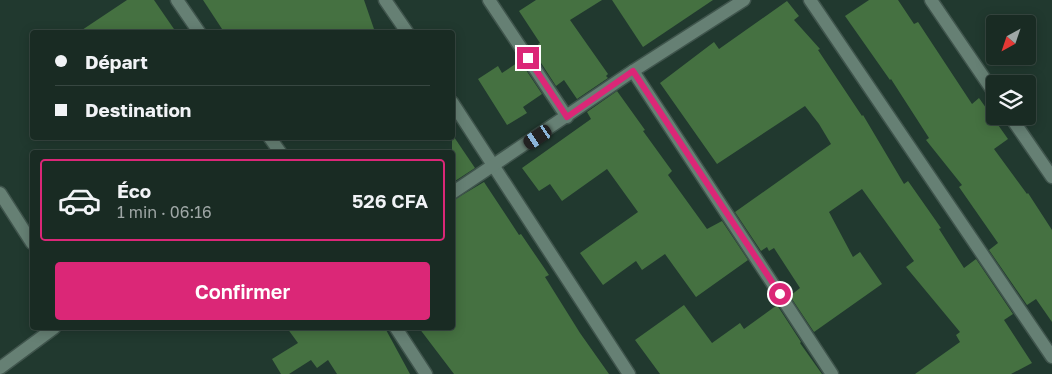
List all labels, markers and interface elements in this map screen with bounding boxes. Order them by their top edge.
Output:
north arrow [986,15,1036,65]
map controls [986,15,1036,125]
route end [517,47,539,69]
text: Départ [85,50,148,73]
button: layers [986,75,1036,125]
text: Destination [85,98,191,121]
car [521,122,554,152]
icon: car [57,178,102,223]
text: Éco [117,179,151,202]
text: 526 CFA [352,189,428,212]
text: 1 min · 06:16 [117,202,212,222]
button: Confirmer [55,262,430,320]
route start [769,283,791,305]

